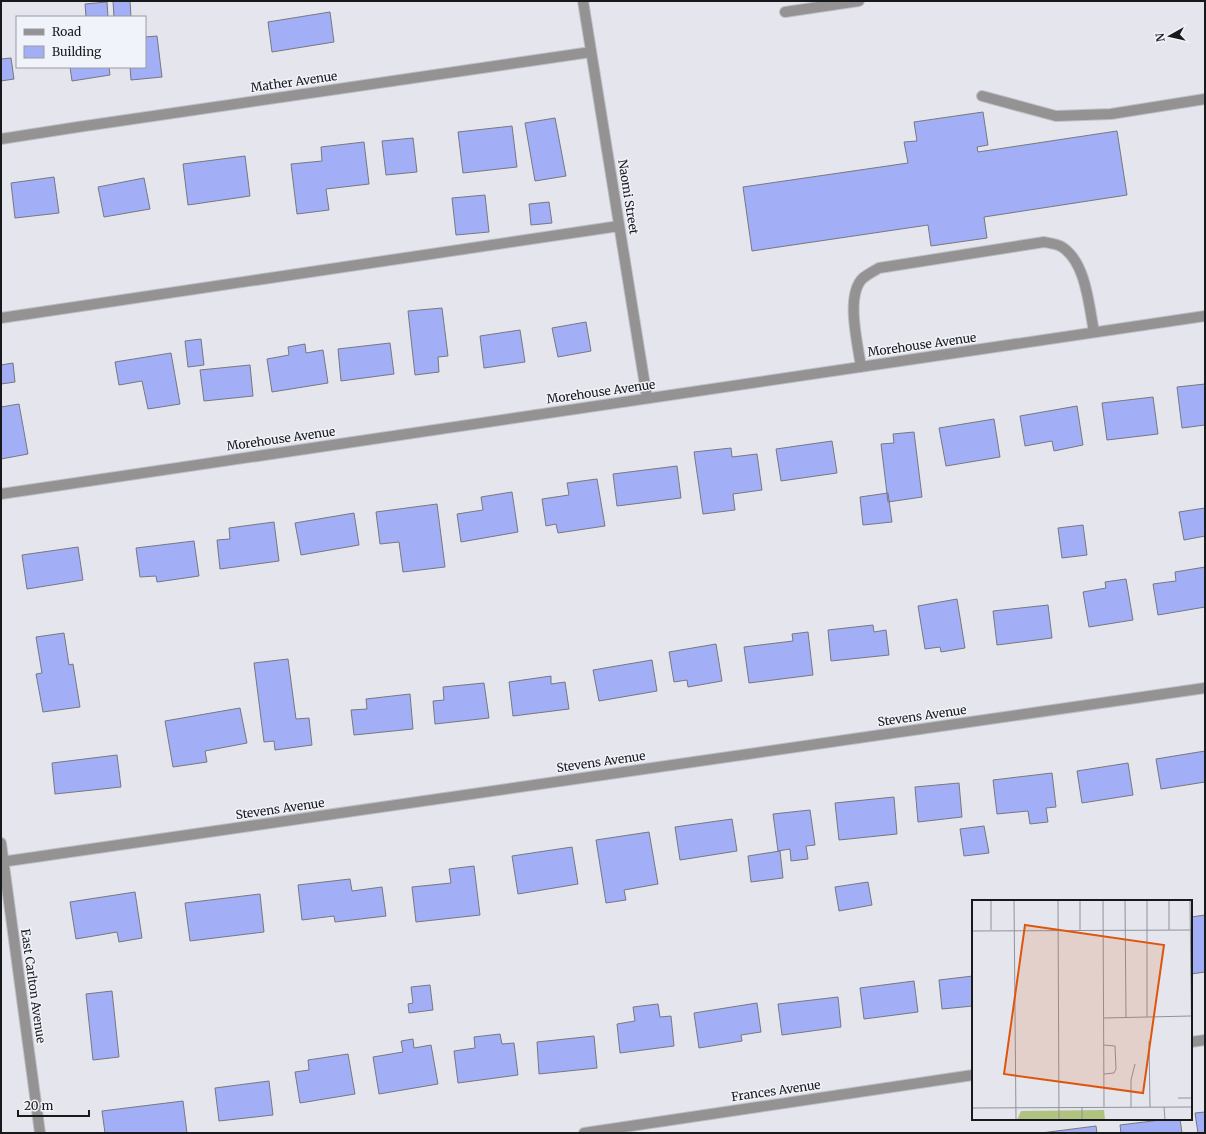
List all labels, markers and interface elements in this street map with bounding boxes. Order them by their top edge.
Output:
legend [16,16,146,68]
north arrow [1150,16,1190,56]
text: Road [52,24,81,39]
text: N [1153,32,1168,43]
text: Building [52,44,102,59]
street label: Mather Avenue [250,68,338,95]
street label: Naomi Street [615,158,642,236]
street label: Morehouse Avenue [867,329,977,360]
street label: Morehouse Avenue [546,376,656,407]
street label: Morehouse Avenue [226,423,336,454]
street label: Stevens Avenue [877,702,967,729]
street label: Stevens Avenue [556,748,646,775]
street label: Stevens Avenue [235,795,325,822]
inset map [972,900,1192,1120]
street label: East Carlton Avenue [18,928,49,1044]
street label: Frances Avenue [730,1077,821,1104]
scale bar [18,1092,89,1118]
text: 20 m [24,1098,53,1113]

